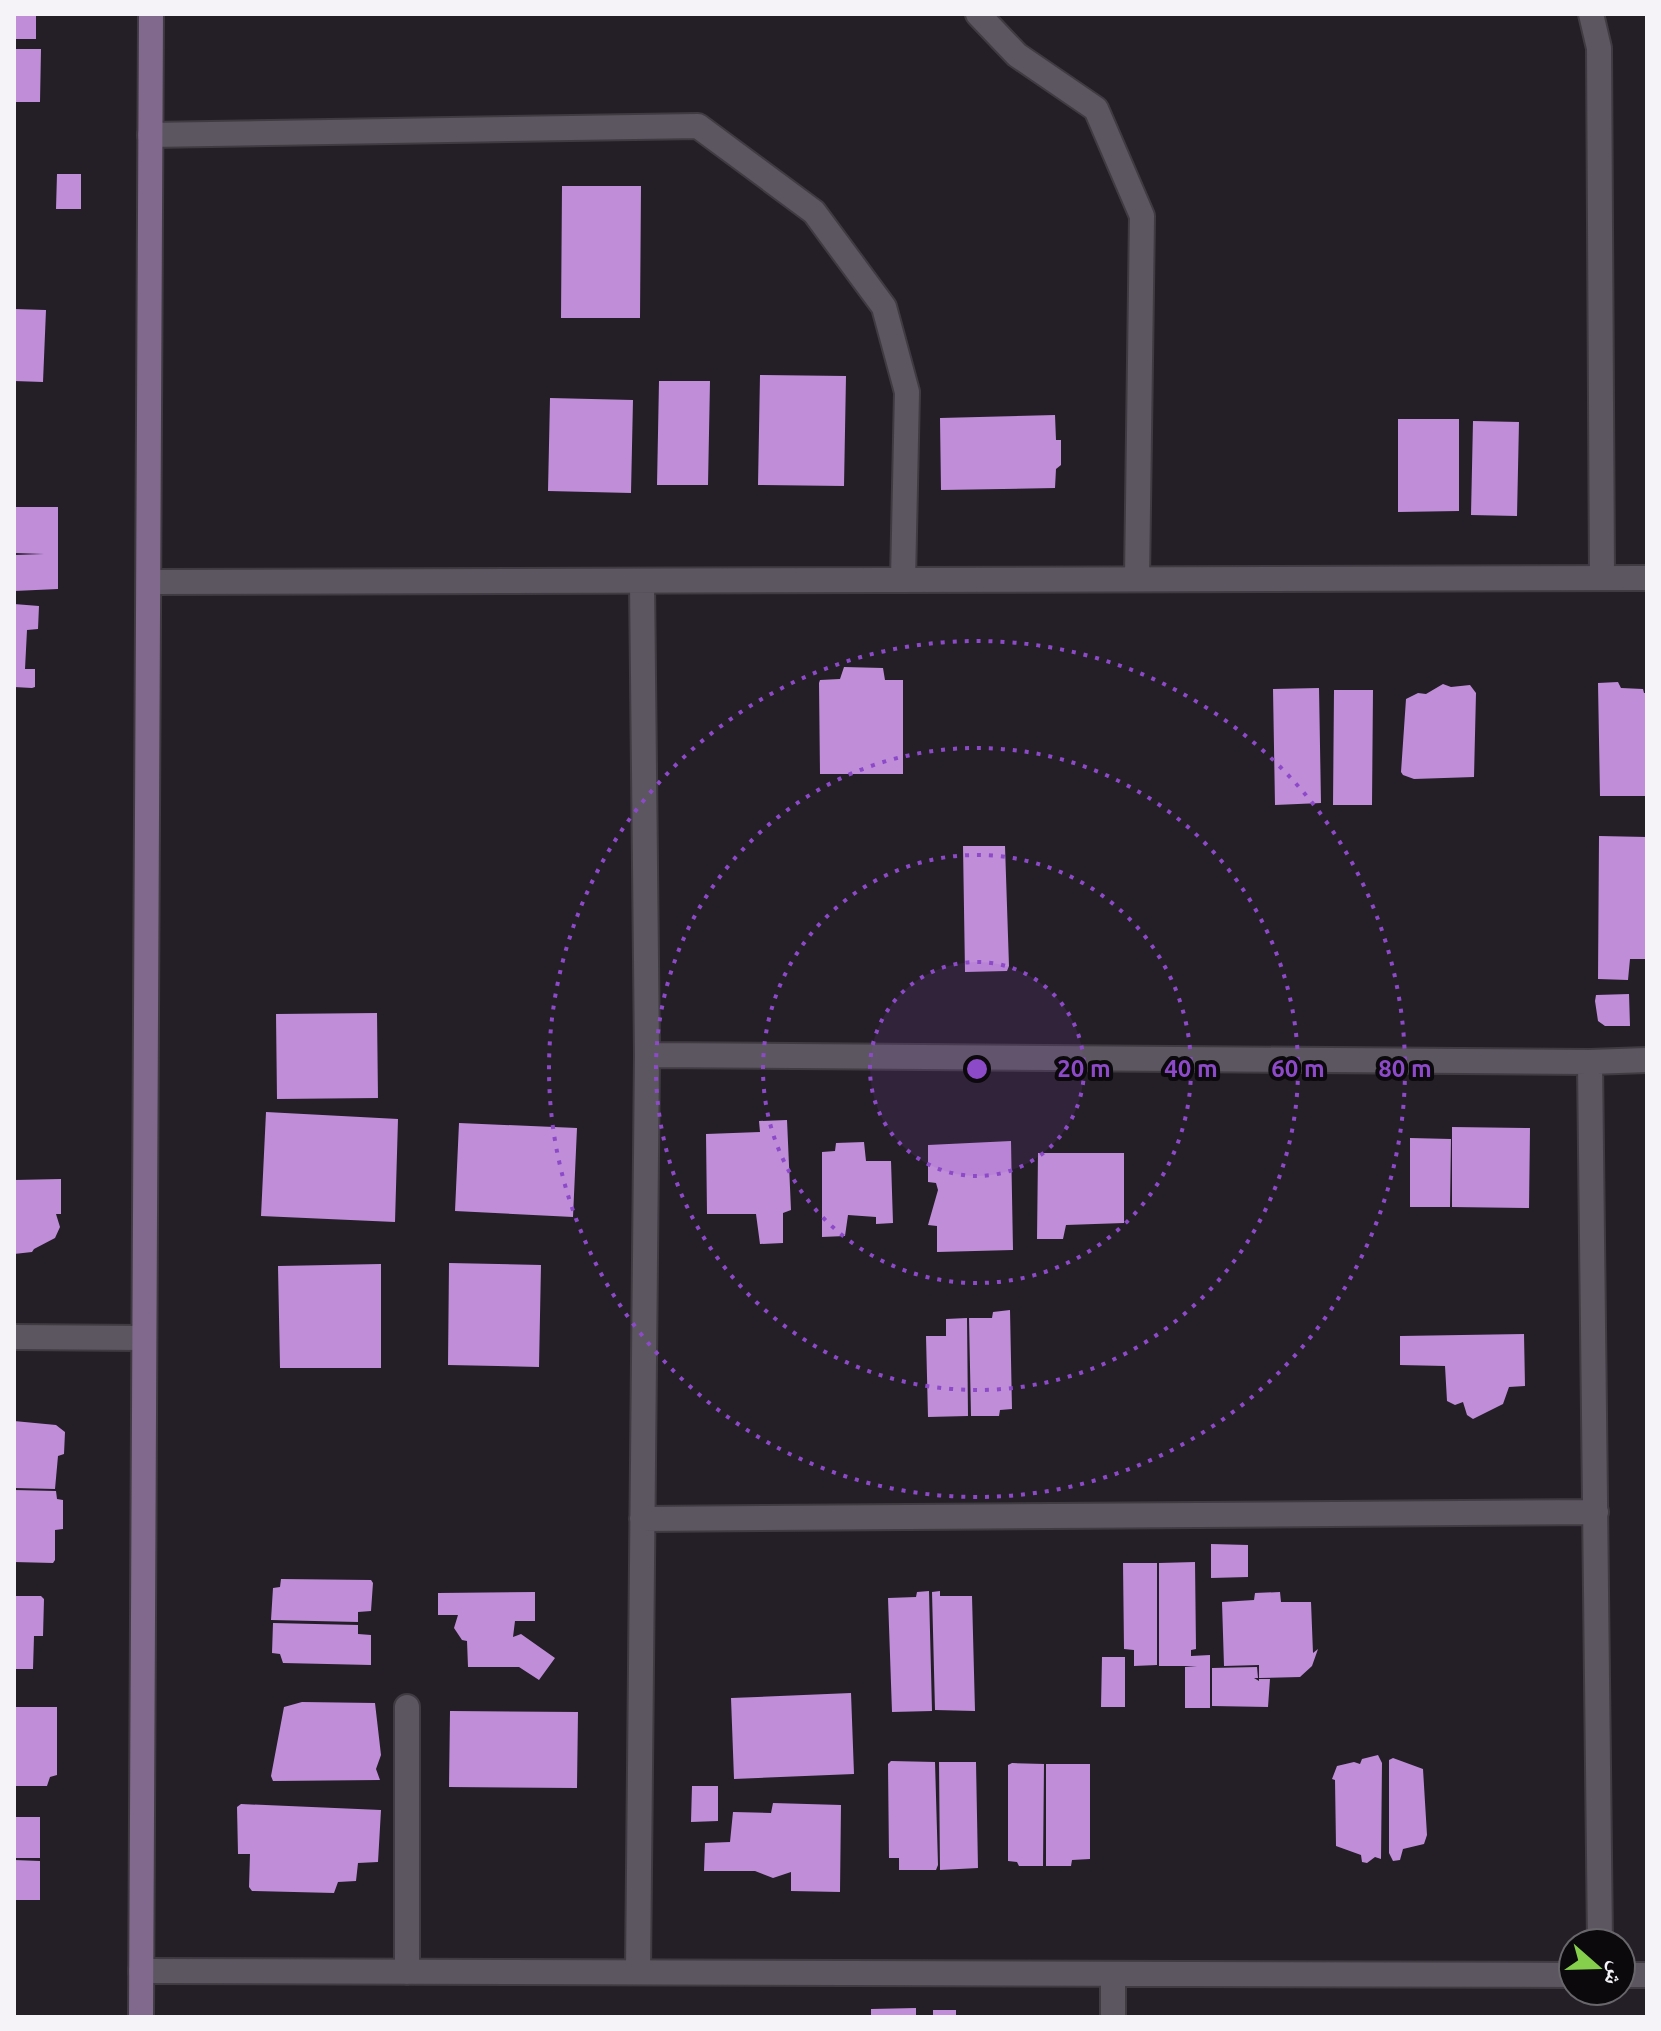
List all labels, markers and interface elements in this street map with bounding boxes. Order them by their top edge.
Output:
centre of rings [963,1055,991,1083]
text: 20 m [1057,1055,1111,1082]
text: 40 m [1164,1055,1218,1082]
text: 60 m [1271,1055,1325,1082]
text: 80 m [1378,1055,1432,1082]
north arrow [1557,1927,1637,2007]
text: ش [1599,1958,1632,1989]

